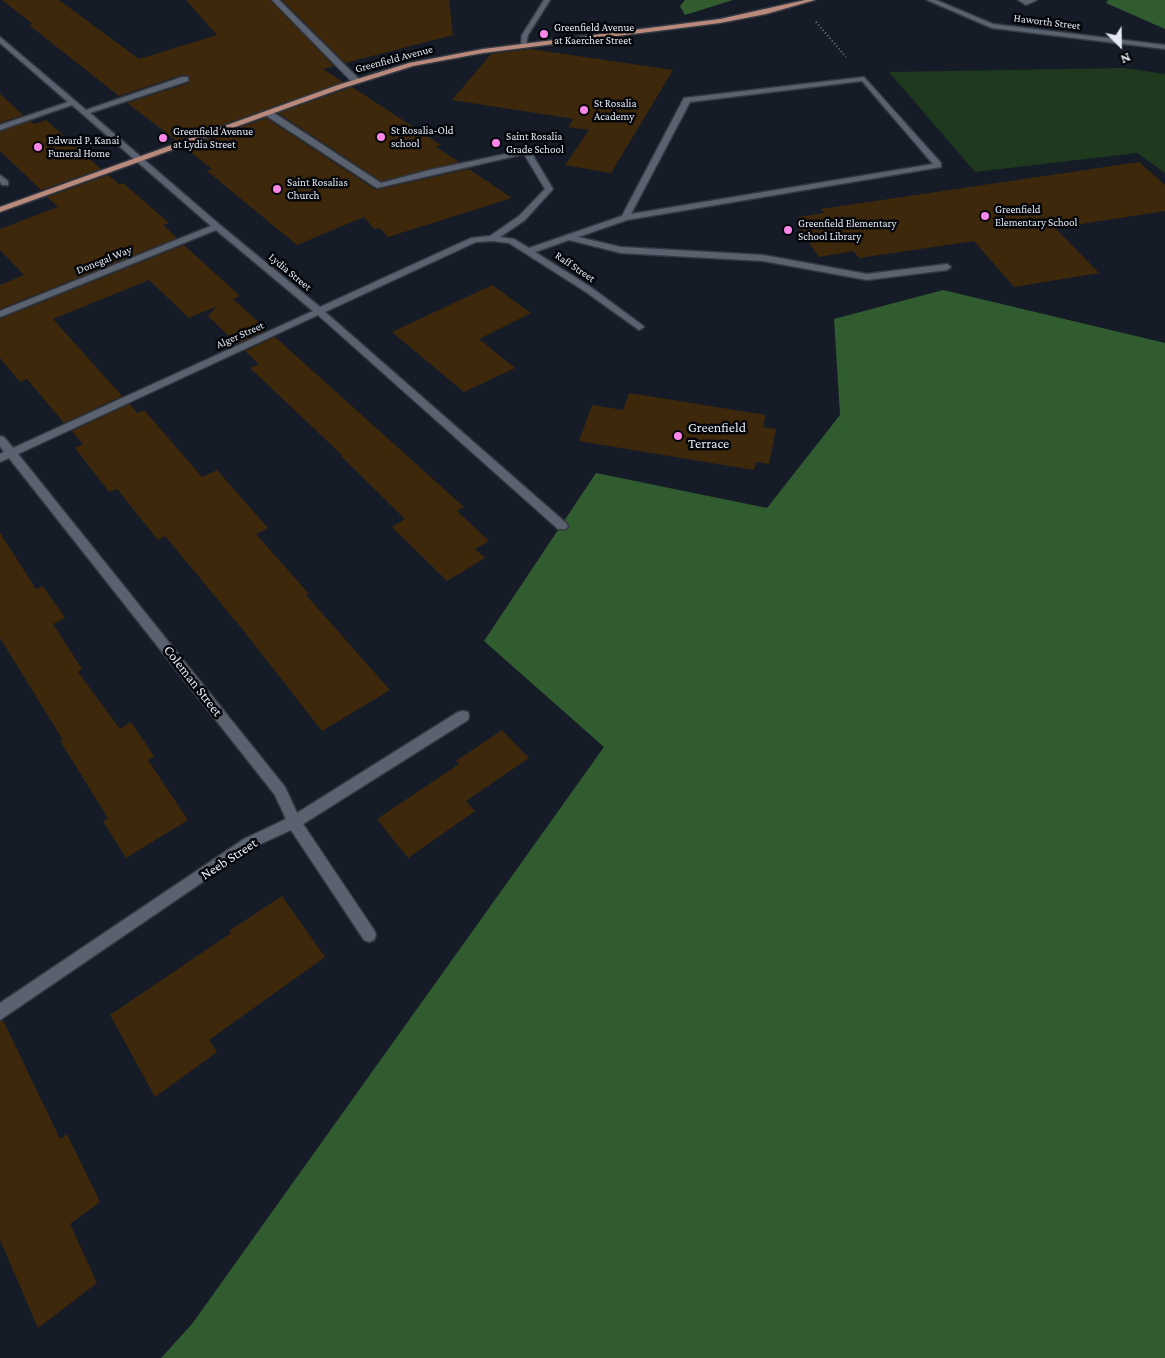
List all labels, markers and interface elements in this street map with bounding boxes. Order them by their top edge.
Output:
street label: Haworth Street [1013,11,1081,33]
north arrow [1095,20,1145,70]
place label: Greenfield Avenue at Kaercher Street [554,21,634,47]
marker: Greenfield Avenue at Kaercher Street [538,28,550,40]
street label: Greenfield Avenue [354,42,434,76]
text: N [1118,50,1133,68]
place label: St Rosalia Academy [594,97,637,123]
marker: St Rosalia Academy [578,104,590,116]
place label: St Rosalia-Old school [391,124,454,150]
place label: Greenfield Avenue at Lydia Street [173,125,253,151]
place label: Saint Rosalia Grade School [506,130,564,156]
marker: St Rosalia-Old school [375,131,387,143]
marker: Greenfield Avenue at Lydia Street [157,132,169,144]
place label: Edward P. Kanai Funeral Home [48,134,119,160]
marker: Saint Rosalia Grade School [490,137,502,149]
marker: Edward P. Kanai Funeral Home [32,141,44,153]
place label: Saint Rosalias Church [287,176,348,202]
marker: Saint Rosalias Church [271,183,283,195]
place label: Greenfield Elementary School [995,203,1077,229]
marker: Greenfield Elementary School [979,210,991,222]
place label: Greenfield Elementary School Library [798,217,897,243]
marker: Greenfield Elementary School Library [782,224,794,236]
street label: Donegal Way [74,243,134,277]
street label: Raff Street [552,249,598,285]
street label: Lydia Street [266,250,314,294]
street label: Alger Street [214,319,266,351]
place label: Greenfield Terrace [688,420,746,452]
marker: Greenfield Terrace [672,430,684,442]
street label: Coleman Street [160,642,226,720]
street label: Neeb Street [198,835,260,883]

